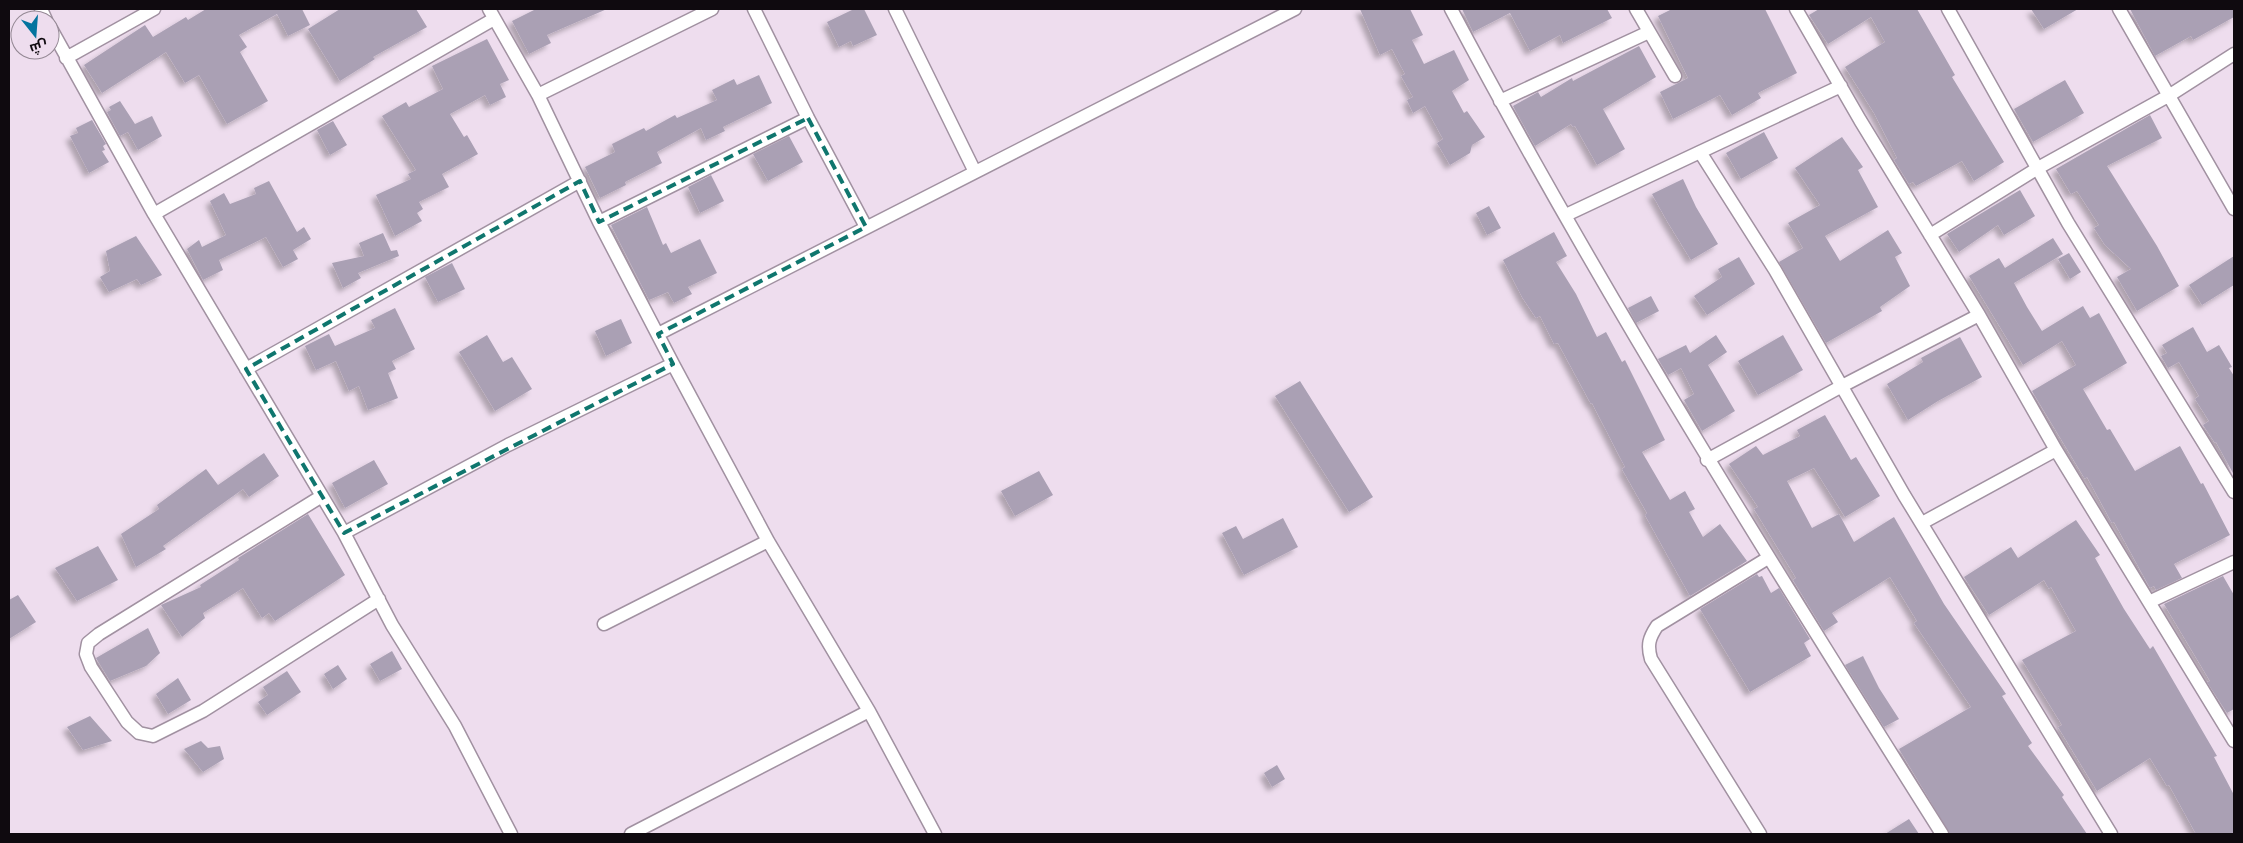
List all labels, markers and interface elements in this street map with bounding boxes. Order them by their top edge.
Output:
north arrow [10,10,60,60]
text: ش [28,36,50,59]

